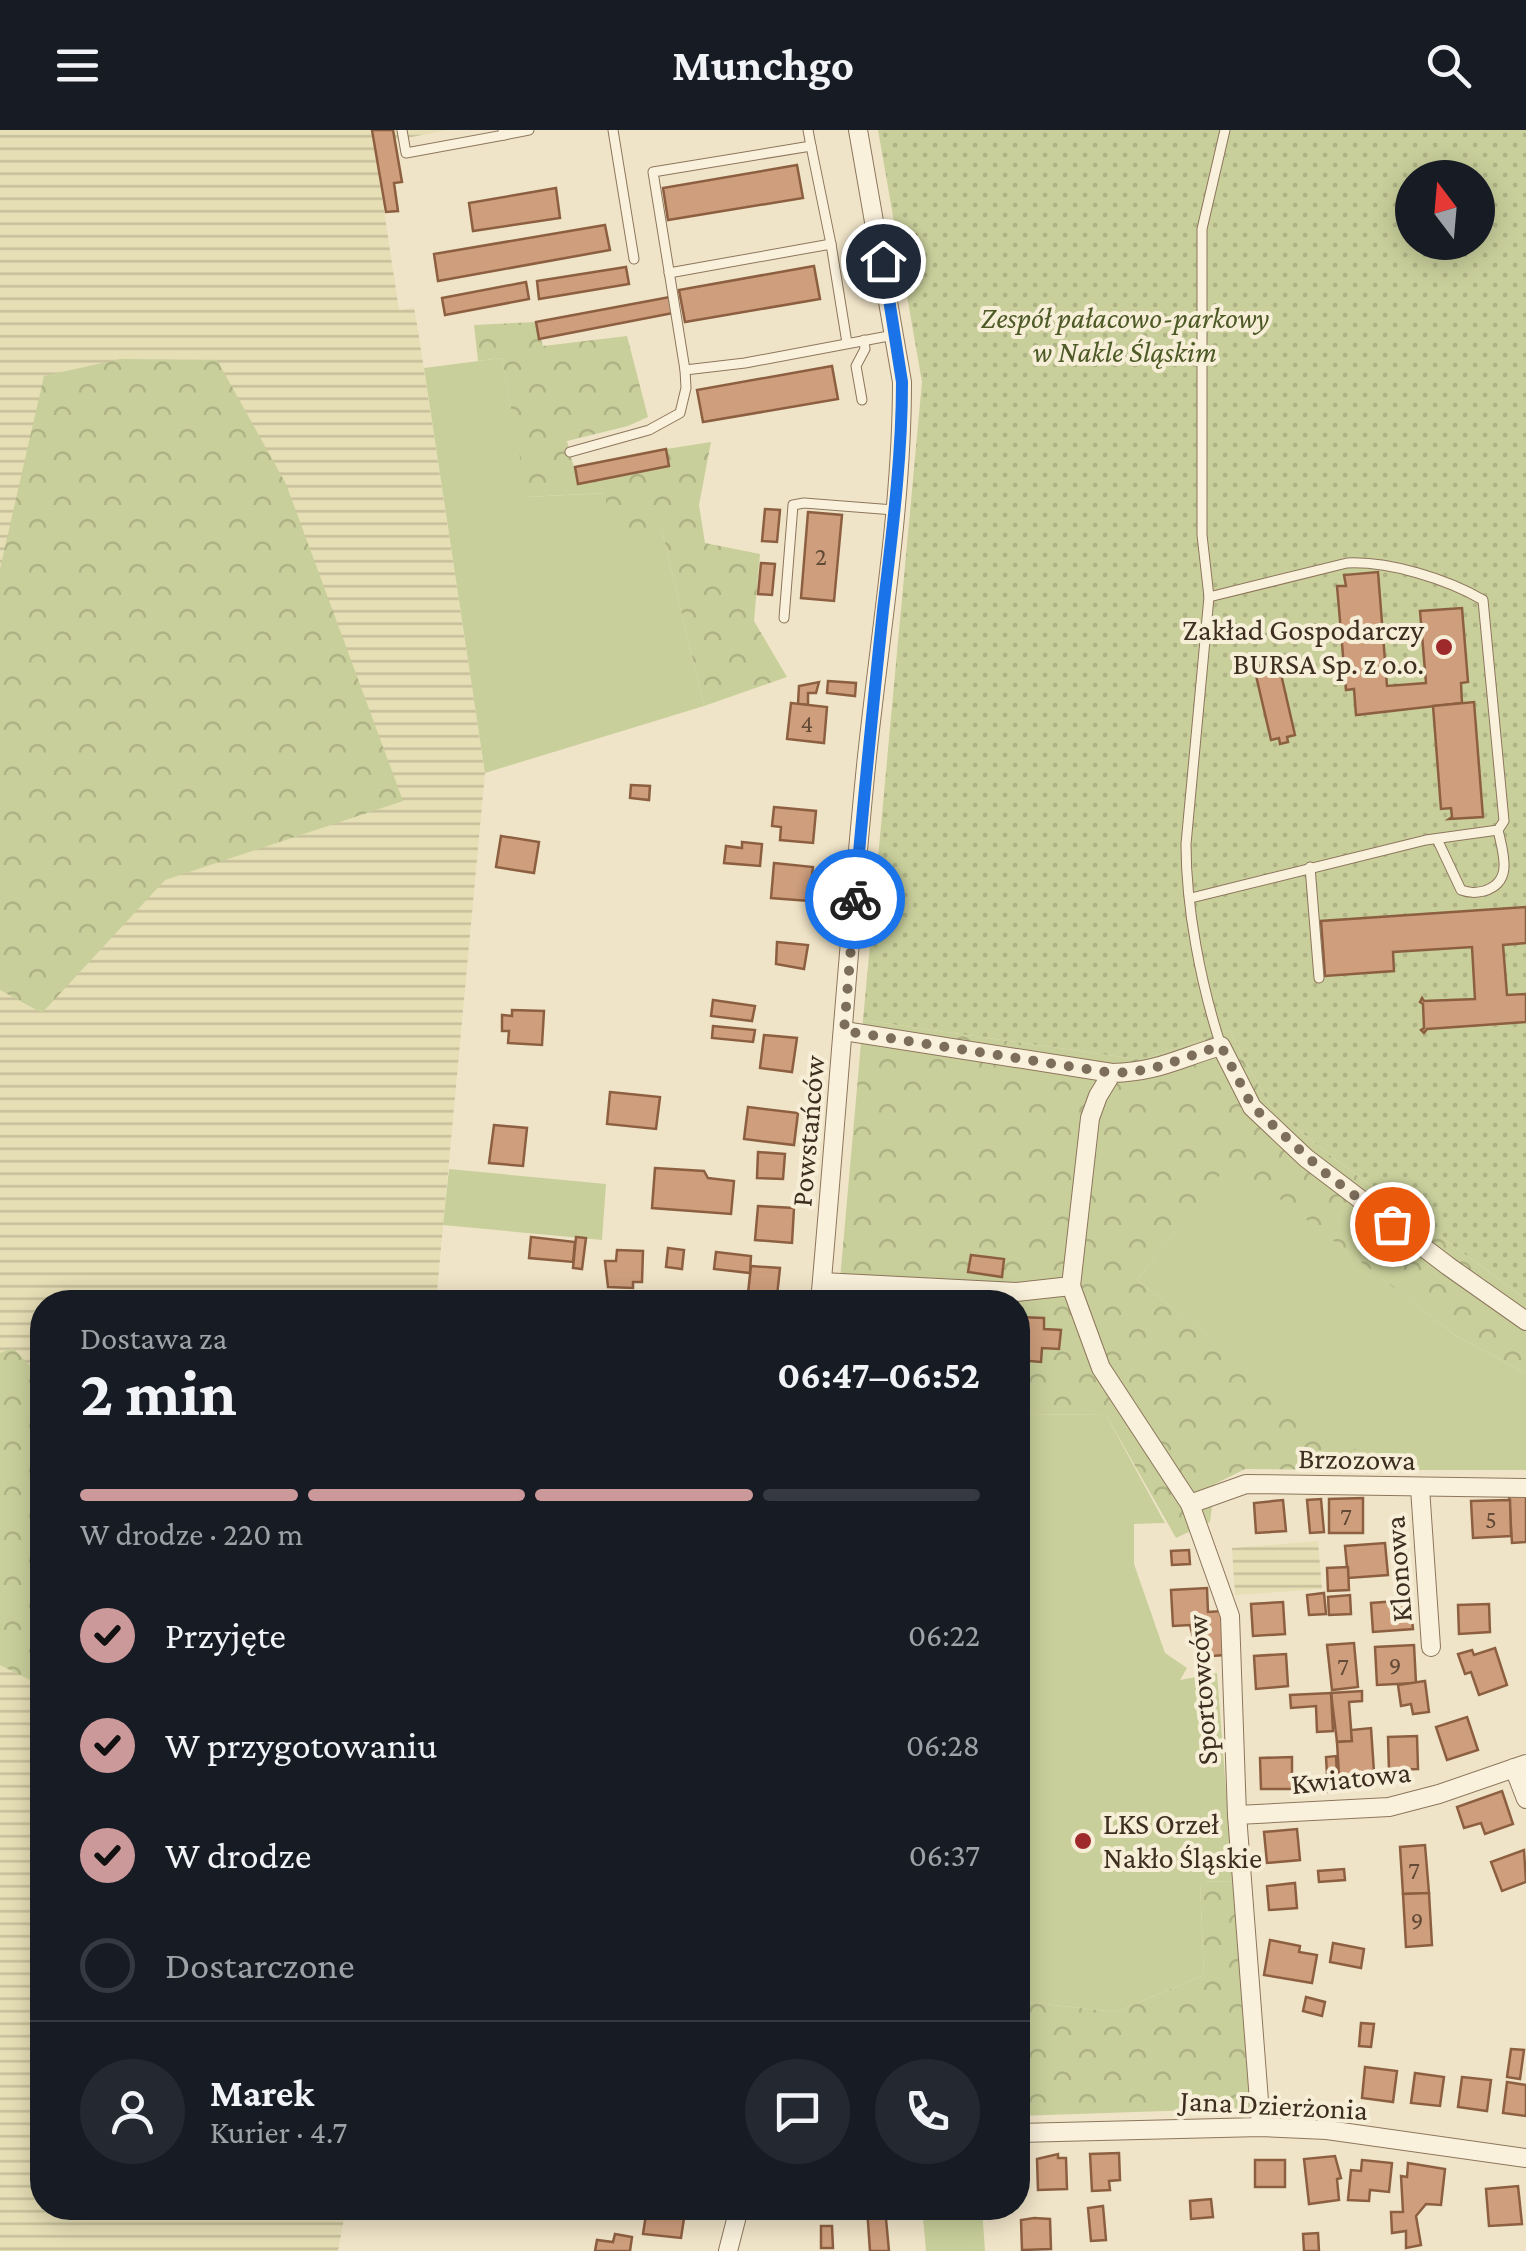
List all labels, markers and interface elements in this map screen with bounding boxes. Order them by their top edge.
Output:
icon: menu [50,38,105,93]
icon: search [1421,38,1476,93]
text: Munchgo [672,40,854,90]
north arrow [1395,160,1495,260]
map controls [1395,160,1495,260]
pin [841,219,926,304]
icon: home [856,234,911,289]
park label: Zespół pałacowo-parkowy w Nakle Śląskim [981,301,1269,369]
house number: 2 [815,543,827,570]
place label: Zakład Gospodarczy BURSA Sp. z o.o. [1182,613,1424,681]
marker: Zakład Gospodarczy BURSA Sp. z o.o. [1433,636,1455,658]
house number: 4 [801,710,813,737]
courier [805,849,905,949]
icon: bike [828,872,883,927]
street label: Powstańców [784,1053,831,1208]
pin [1350,1182,1435,1267]
icon: bag [1365,1197,1420,1252]
text: Dostawa za [80,1320,227,1356]
text: 06:47–06:52 [777,1354,980,1396]
text: 2 min [80,1357,237,1429]
street label: Brzozowa [1298,1441,1416,1476]
house number: 7 [1340,1503,1352,1530]
house number: 5 [1485,1506,1497,1533]
street label: Klonowa [1377,1515,1418,1623]
text: W drodze · 220 m [80,1516,303,1552]
icon: check [80,1608,135,1663]
street label: Sportowców [1180,1613,1224,1766]
text: Przyjęte [165,1614,286,1656]
text: 06:22 [908,1617,980,1653]
house number: 9 [1389,1652,1401,1679]
house number: 7 [1337,1653,1349,1680]
icon: check [80,1718,135,1773]
text: W przygotowaniu [165,1724,437,1766]
text: 06:28 [906,1727,980,1763]
street label: Kwiatowa [1289,1755,1413,1800]
place label: LKS Orzeł Nakło Śląskie [1103,1807,1262,1875]
icon: check [80,1828,135,1883]
marker: LKS Orzeł Nakło Śląskie [1072,1830,1094,1852]
text: W drodze [165,1834,311,1876]
text: 06:37 [909,1837,980,1873]
house number: 7 [1408,1857,1420,1884]
house number: 9 [1411,1907,1423,1934]
text: Dostarczone [165,1944,355,1986]
button: person [80,2059,185,2164]
button: chat [745,2059,850,2164]
button: phone [875,2059,980,2164]
text: Marek [210,2072,314,2114]
street label: Jana Dzierżonia [1176,2083,1369,2126]
text: Kurier · 4.7 [210,2114,347,2150]

